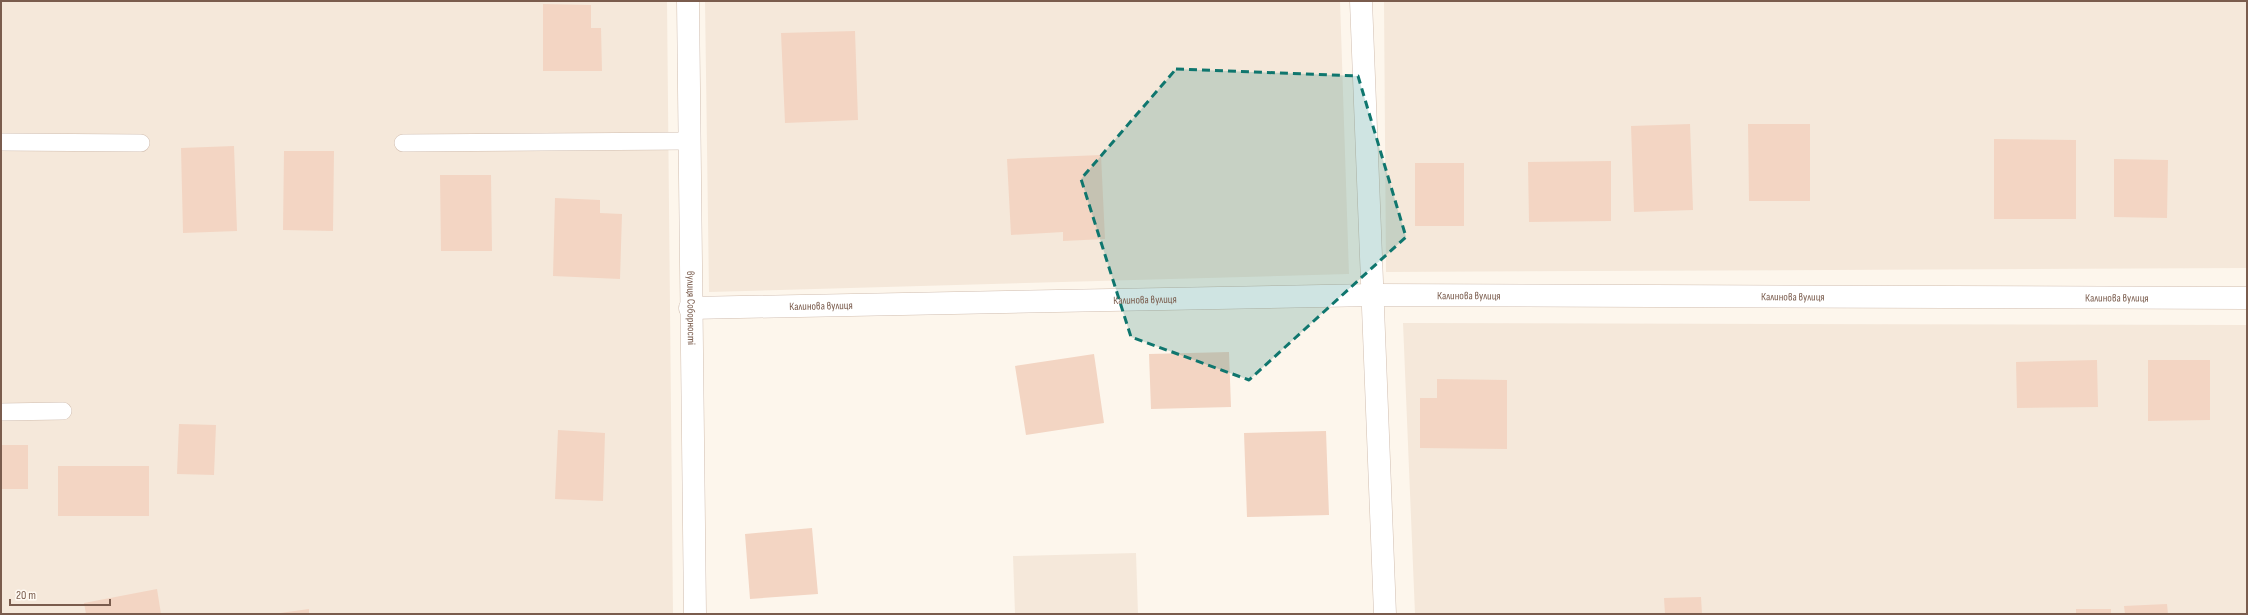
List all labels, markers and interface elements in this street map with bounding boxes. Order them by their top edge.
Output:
street label: вулиця Соборності [685,271,698,345]
street label: Калинова вулиця [1437,289,1501,302]
street label: Калинова вулиця [1761,290,1825,303]
street label: Калинова вулиця [2085,291,2149,304]
street label: Калинова вулиця [1113,292,1177,306]
street label: Калинова вулиця [789,298,853,313]
scale bar [10,581,110,607]
text: 20 m [16,588,36,603]

